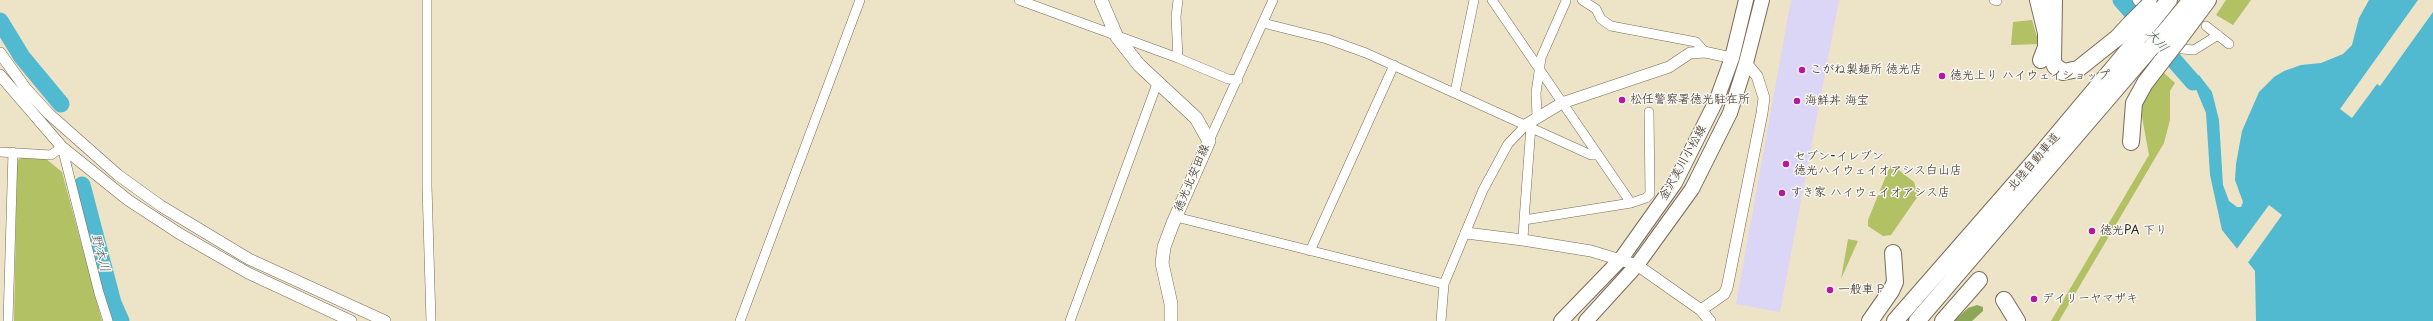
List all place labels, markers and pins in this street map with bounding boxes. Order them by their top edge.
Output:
place label: こがね製麺所 徳光店 [1810,63,1922,77]
marker: こがね製麺所 徳光店 [1797,65,1807,75]
place label: 徳光上り ハイウェイショップ [1950,69,2110,83]
marker: 徳光上り ハイウェイショップ [1937,71,1947,81]
place label: 松任警察署徳光駐在所 [1630,93,1750,107]
place label: 海鮮丼 海宝 [1805,94,1869,108]
marker: 松任警察署徳光駐在所 [1617,95,1627,105]
marker: 海鮮丼 海宝 [1792,96,1802,106]
place label: セブン-イレブン 徳光ハイウェイオアシス白山店 [1794,150,1962,178]
marker: セブン-イレブン 徳光ハイウェイオアシス白山店 [1781,159,1791,169]
place label: すき家 ハイウェイオアシス店 [1790,186,1950,200]
marker: すき家 ハイウェイオアシス店 [1777,188,1787,198]
place label: 徳光PA 下り [2100,224,2167,238]
marker: 徳光PA 下り [2087,226,2097,236]
place label: 一般車Ｐ [1838,283,1886,297]
marker: 一般車Ｐ [1825,285,1835,295]
place label: デイリーヤマザキ [2042,292,2138,306]
marker: デイリーヤマザキ [2029,294,2039,304]

